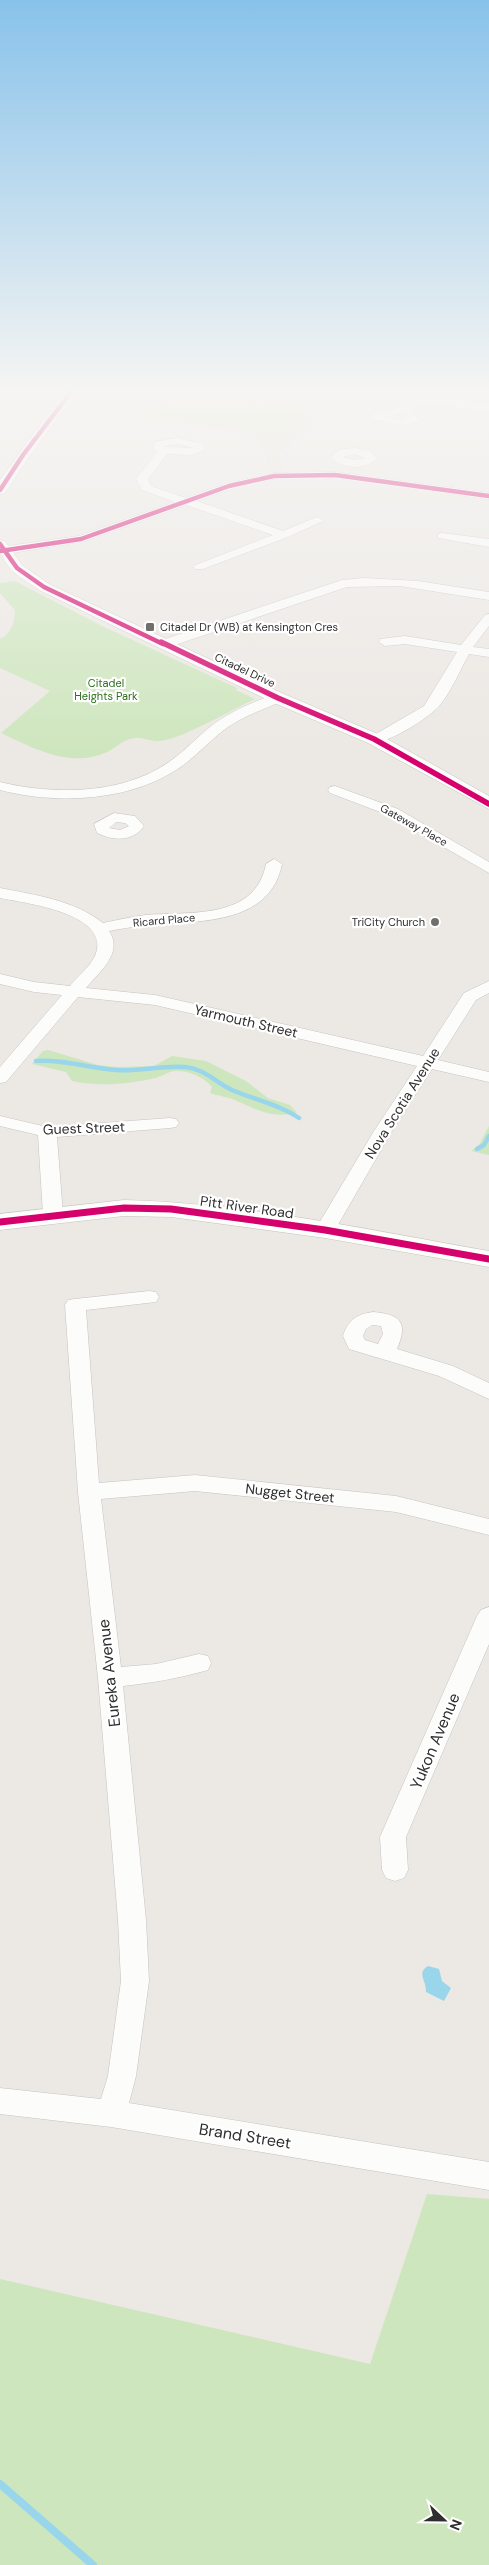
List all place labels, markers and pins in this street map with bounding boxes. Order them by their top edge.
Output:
place label: Citadel Dr (WB) at Kensington Cres [160,620,338,634]
marker: Citadel Dr (WB) at Kensington Cres [144,621,156,633]
place label: TriCity Church [352,915,425,929]
marker: TriCity Church [429,916,441,928]

